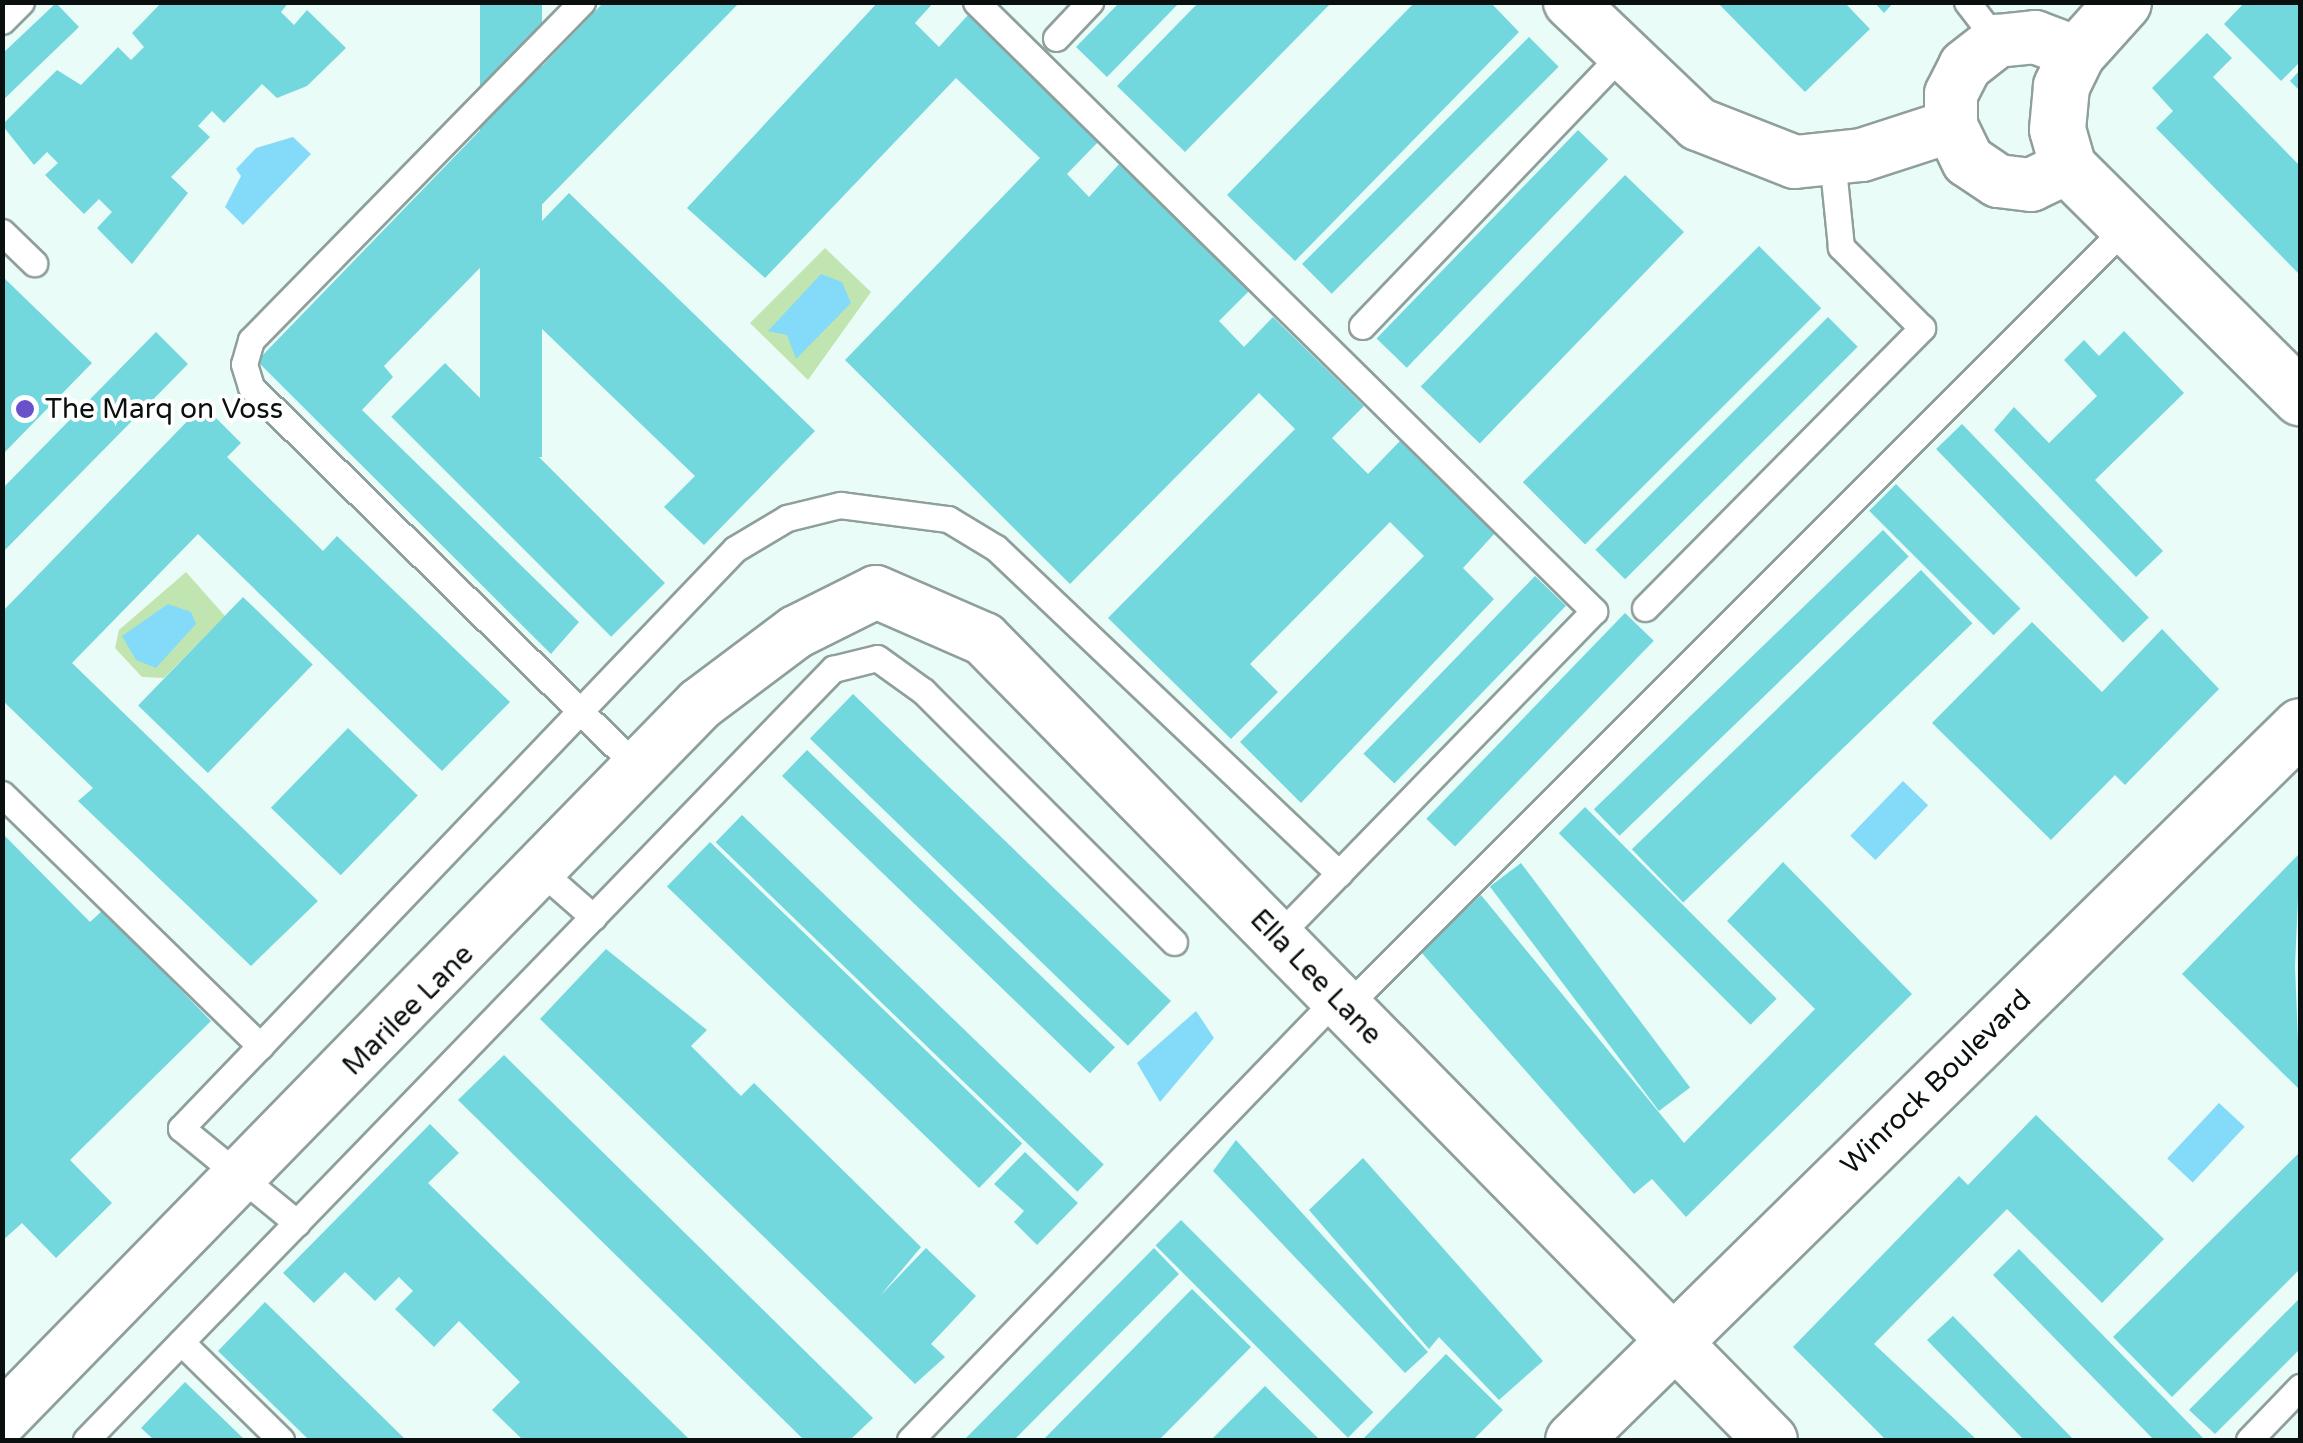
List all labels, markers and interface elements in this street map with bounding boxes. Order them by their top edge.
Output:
place label: The Marq on Voss [45,392,283,426]
marker: The Marq on Voss [14,398,36,420]
street label: Ella Lee Lane [1243,902,1389,1052]
street label: Marilee Lane [336,938,480,1082]
street label: Winrock Boulevard [1834,983,2038,1181]

